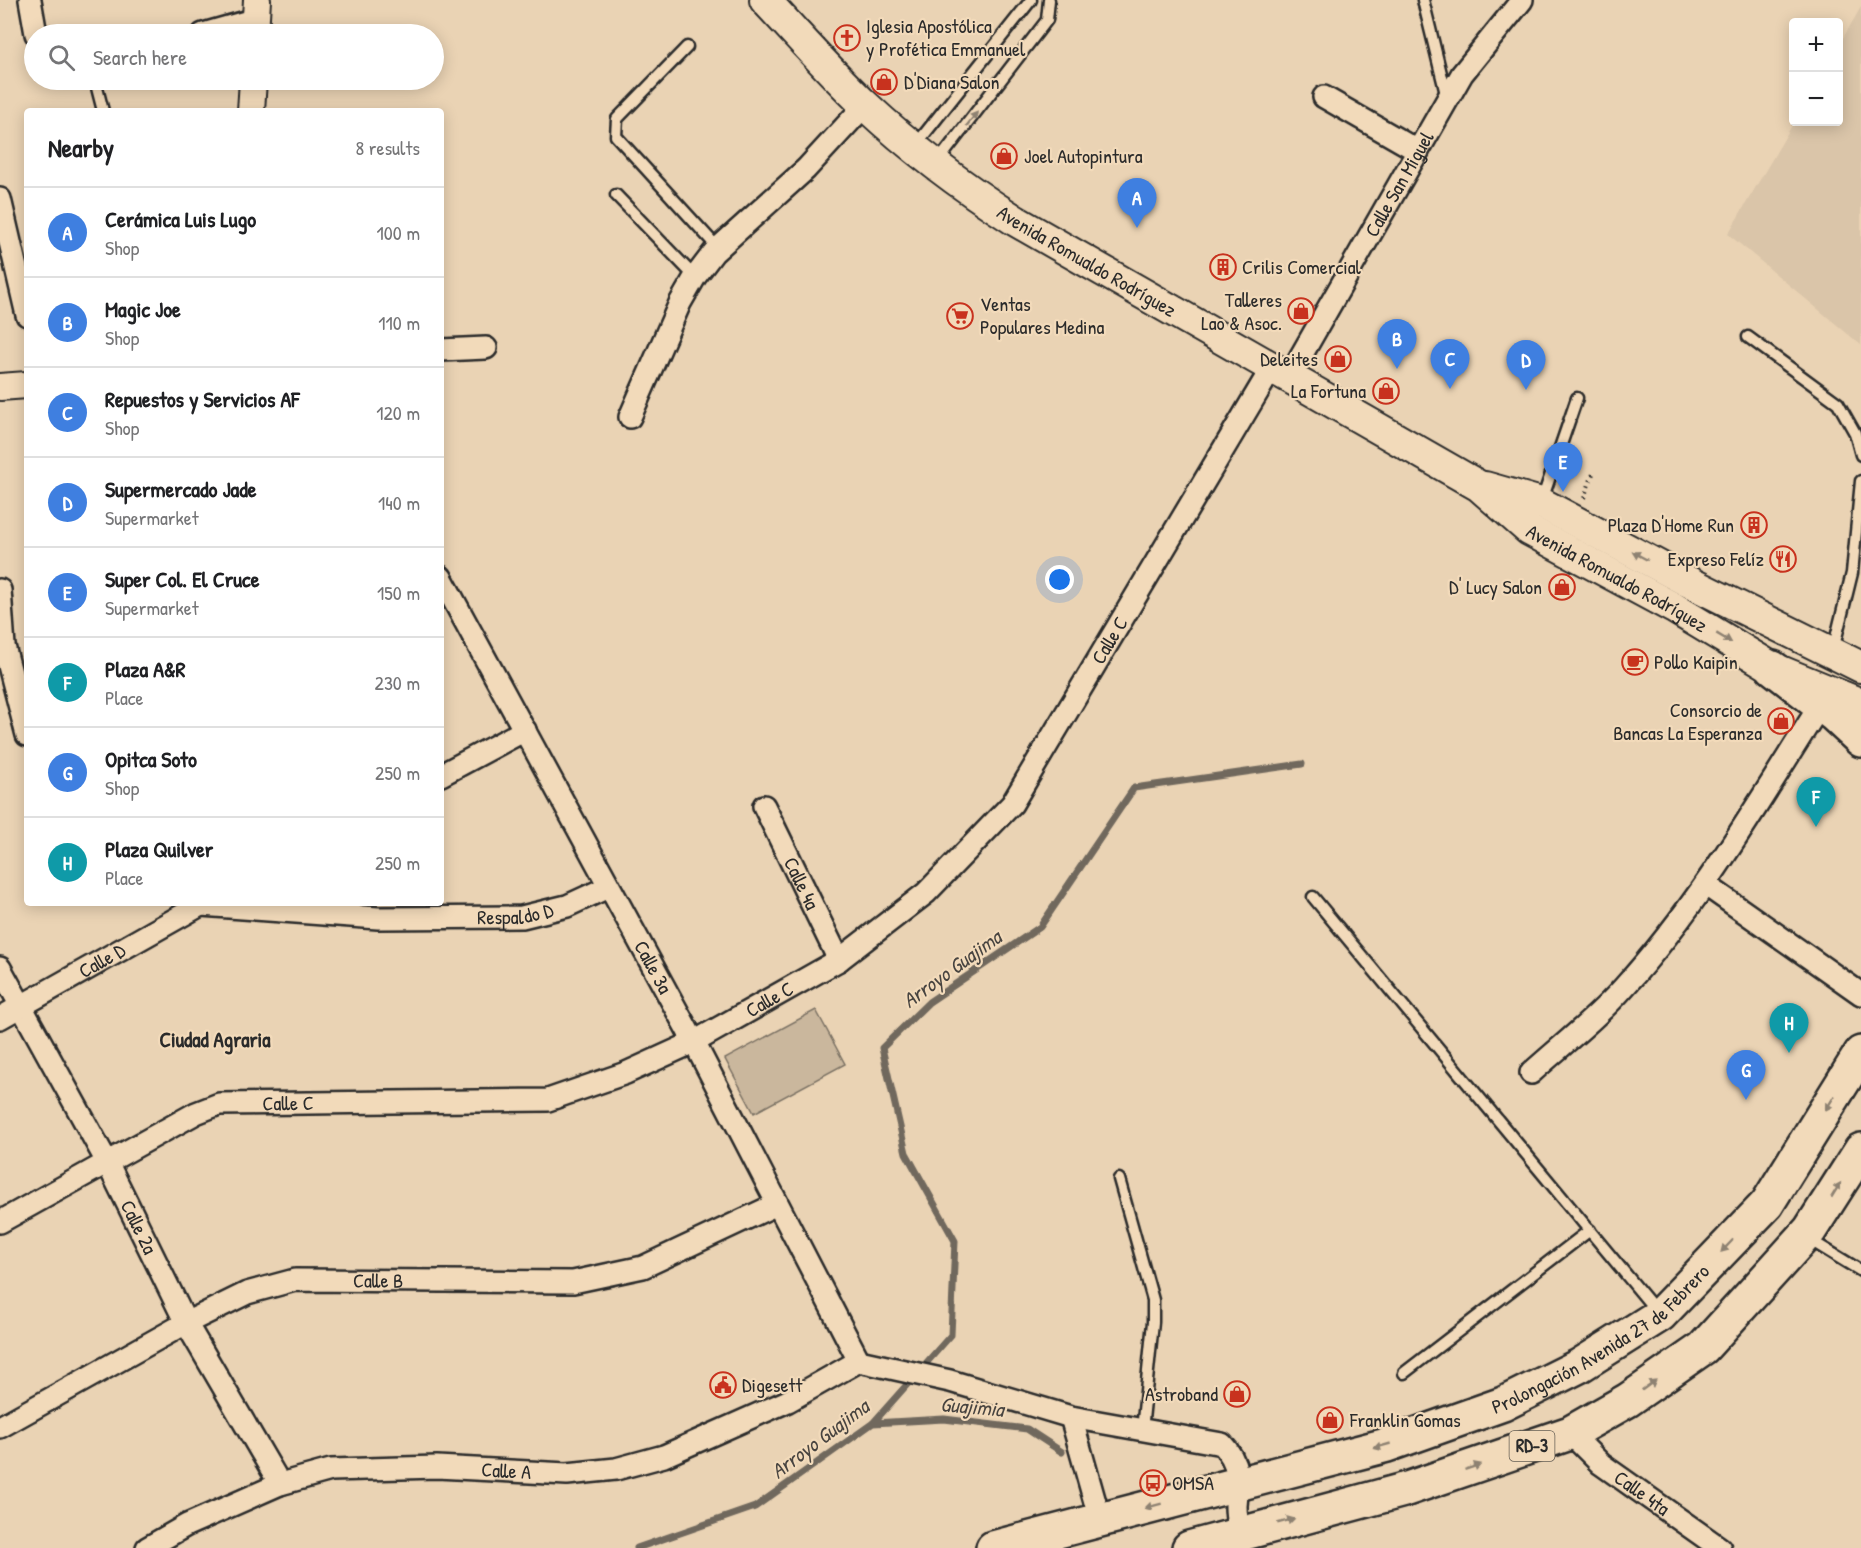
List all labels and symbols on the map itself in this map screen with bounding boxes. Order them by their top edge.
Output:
place label: Iglesia Apostólica y Profética Emmanuel [866,12,1026,62]
church icon: Iglesia Apostólica y Profética Emmanuel [832,23,862,53]
shop icon: D'Diana Salon [869,67,899,97]
place label: D'Diana Salon [904,68,1000,95]
one-way arrow [965,111,978,127]
street label: Calle San Miguel [1358,126,1440,241]
shop icon: Joel Autopintura [989,141,1019,171]
place label: Joel Autopintura [1024,142,1143,169]
pin: A [1118,178,1156,228]
street label: Avenida Romualdo Rodríguez [993,199,1181,321]
building icon: Crilis Comercial [1208,252,1238,282]
place label: Crilis Comercial [1242,253,1362,280]
place label: Talleres Lao & Asoc. [1201,286,1282,336]
place label: Ventas Populares Medina [980,290,1105,340]
shop icon: Talleres Lao & Asoc. [1286,296,1316,326]
supermarket icon: Ventas Populares Medina [945,301,975,331]
pin: B [1378,320,1416,369]
pin: C [1430,340,1470,389]
pin: D [1506,340,1546,390]
shop icon: Deleites [1323,344,1353,374]
place label: Deleites [1260,345,1318,372]
shop icon: La Fortuna [1371,376,1401,406]
place label: La Fortuna [1291,377,1366,404]
pin: E [1544,442,1582,492]
building icon: Plaza D'Home Run [1739,510,1769,540]
place label: Plaza D'Home Run [1608,511,1734,538]
street label: Avenida Romualdo Rodríguez [1522,517,1713,638]
restaurant icon: Expreso Felíz [1768,544,1798,574]
place label: Expreso Felíz [1668,545,1764,572]
one-way arrow [1631,551,1648,561]
your location [1045,565,1074,594]
shop icon: D' Lucy Salon [1547,572,1577,602]
place label: D' Lucy Salon [1449,573,1542,600]
street label: Calle C [1084,611,1134,669]
one-way arrow [1716,633,1732,644]
cafe icon: Pollo Kaipin [1620,647,1650,677]
place label: Pollo Kaipin [1654,648,1738,675]
place label: Consorcio de Bancas La Esperanza [1613,696,1762,746]
shop icon: Consorcio de Bancas La Esperanza [1766,706,1796,736]
pin: F [1796,778,1836,827]
street label: Calle 4a [778,852,826,914]
street label: Respaldo D [477,896,556,930]
water label: Arroyo Guajima [896,921,1009,1014]
street label: Calle 3a [628,935,679,998]
street label: Calle D [73,936,130,984]
street label: Calle C [740,975,798,1023]
pin: H [1770,1004,1808,1053]
district label: Ciudad Agraria [160,1025,271,1055]
pin: G [1726,1050,1766,1100]
street label: Calle C [262,1089,314,1116]
one-way arrow [1825,1095,1836,1111]
one-way arrow [1830,1182,1841,1198]
street label: Calle 2a [115,1195,164,1259]
one-way arrow [1720,1238,1734,1253]
street label: Prolongación Avenida 27 de Febrero [1488,1258,1715,1420]
street label: Calle B [353,1266,403,1294]
public building icon: Digesett [708,1370,738,1400]
place label: Digesett [742,1371,803,1398]
shop icon: Astroband [1222,1379,1252,1409]
one-way arrow [1640,1379,1656,1391]
place label: Astroband [1145,1380,1218,1407]
water label: Guajimia [939,1389,1008,1424]
water label: Arroyo Guajima [765,1390,877,1485]
shop icon: Franklin Gomas [1315,1405,1345,1435]
place label: Franklin Gomas [1349,1406,1461,1433]
road number: RD-3 [1510,1431,1555,1461]
one-way arrow [1373,1442,1391,1451]
street label: Calle A [481,1455,532,1485]
one-way arrow [1464,1461,1482,1471]
street label: Calle 4ta [1609,1464,1676,1522]
bus stop icon: OMSA [1138,1468,1168,1498]
place label: OMSA [1172,1469,1214,1496]
one-way arrow [1144,1501,1162,1511]
one-way arrow [1277,1516,1295,1526]

